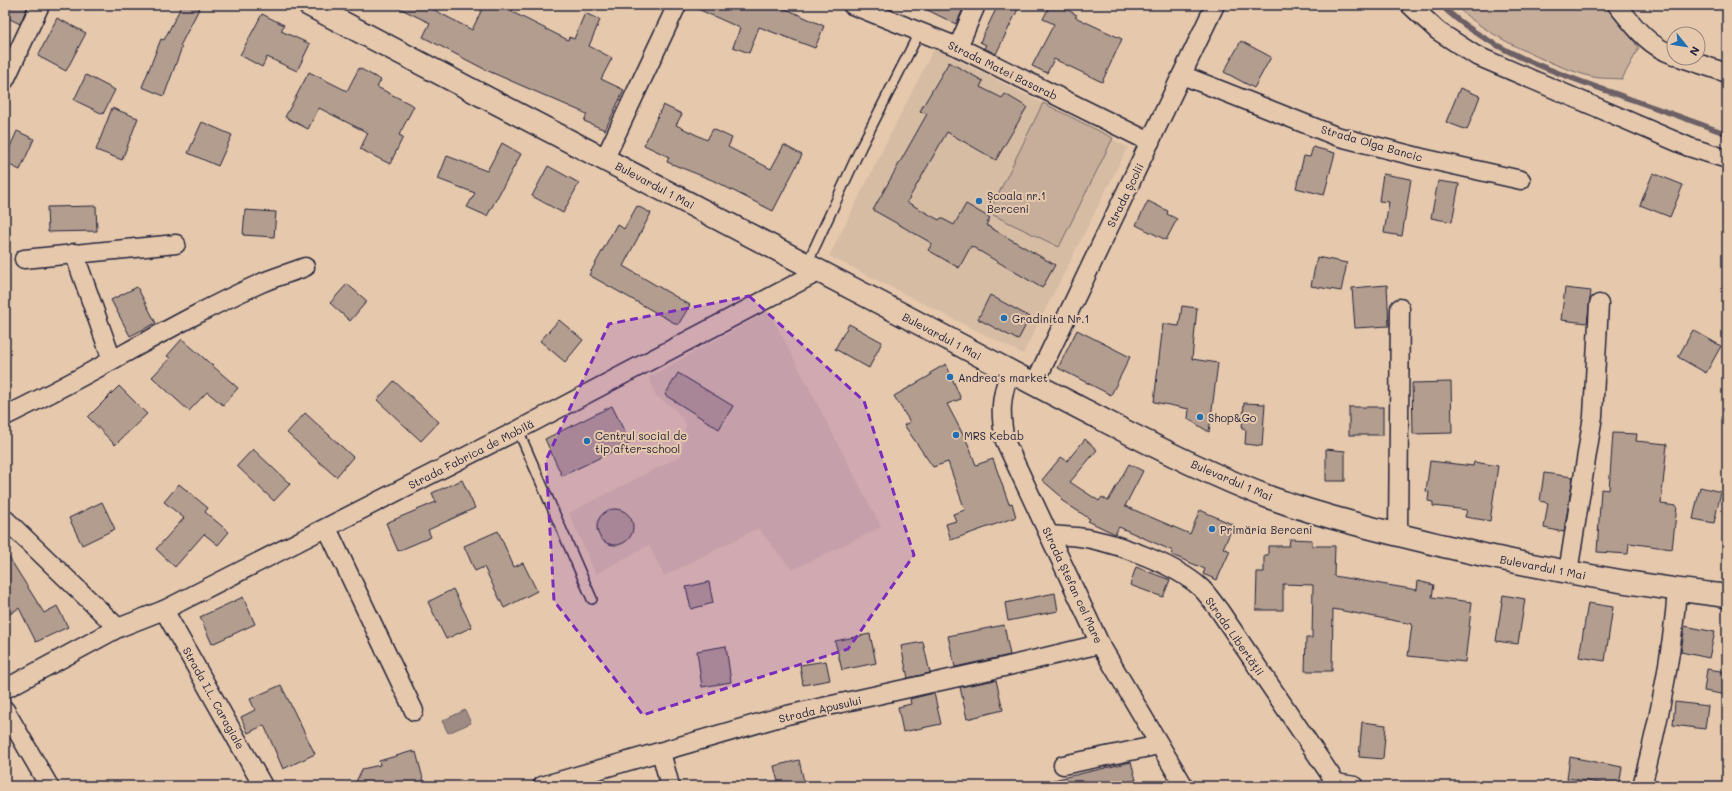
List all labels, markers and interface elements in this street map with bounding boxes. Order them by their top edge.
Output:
north arrow [1666,26,1706,66]
street label: Strada Matei Basarab [946,37,1060,103]
text: N [1687,44,1704,59]
street label: Strada Olga Bancic [1319,121,1425,165]
street label: Bulevardul 1 Mai [613,158,697,212]
street label: Strada Școlii [1103,161,1148,230]
place label: Școala nr.1 Berceni [987,188,1046,216]
marker: Școala nr.1 Berceni [974,196,984,206]
street label: Bulevardul 1 Mai [900,309,984,363]
place label: Gradinita Nr.1 [1012,311,1089,326]
marker: Gradinita Nr.1 [999,313,1009,323]
place label: Andrea's market [958,370,1048,385]
marker: Andrea's market [945,372,955,382]
place label: Shop&Go [1208,410,1257,425]
marker: Shop&Go [1195,412,1205,422]
street label: Strada Fabrica de Mobilă [406,416,536,492]
place label: Centrul social de tip after-school [595,428,687,456]
place label: MRS Kebab [964,428,1024,443]
marker: MRS Kebab [951,430,961,440]
marker: Centrul social de tip after-school [582,436,592,446]
street label: Bulevardul 1 Mai [1189,456,1275,504]
place label: Primăria Berceni [1220,522,1312,537]
street label: Strada Ștefan cel Mare [1038,524,1107,646]
marker: Primăria Berceni [1207,524,1217,534]
street label: Bulevardul 1 Mai [1499,551,1587,583]
street label: Strada Libertății [1202,594,1268,678]
street label: Strada I.L. Caragiale [180,644,248,752]
street label: Strada Apusului [777,692,863,726]

